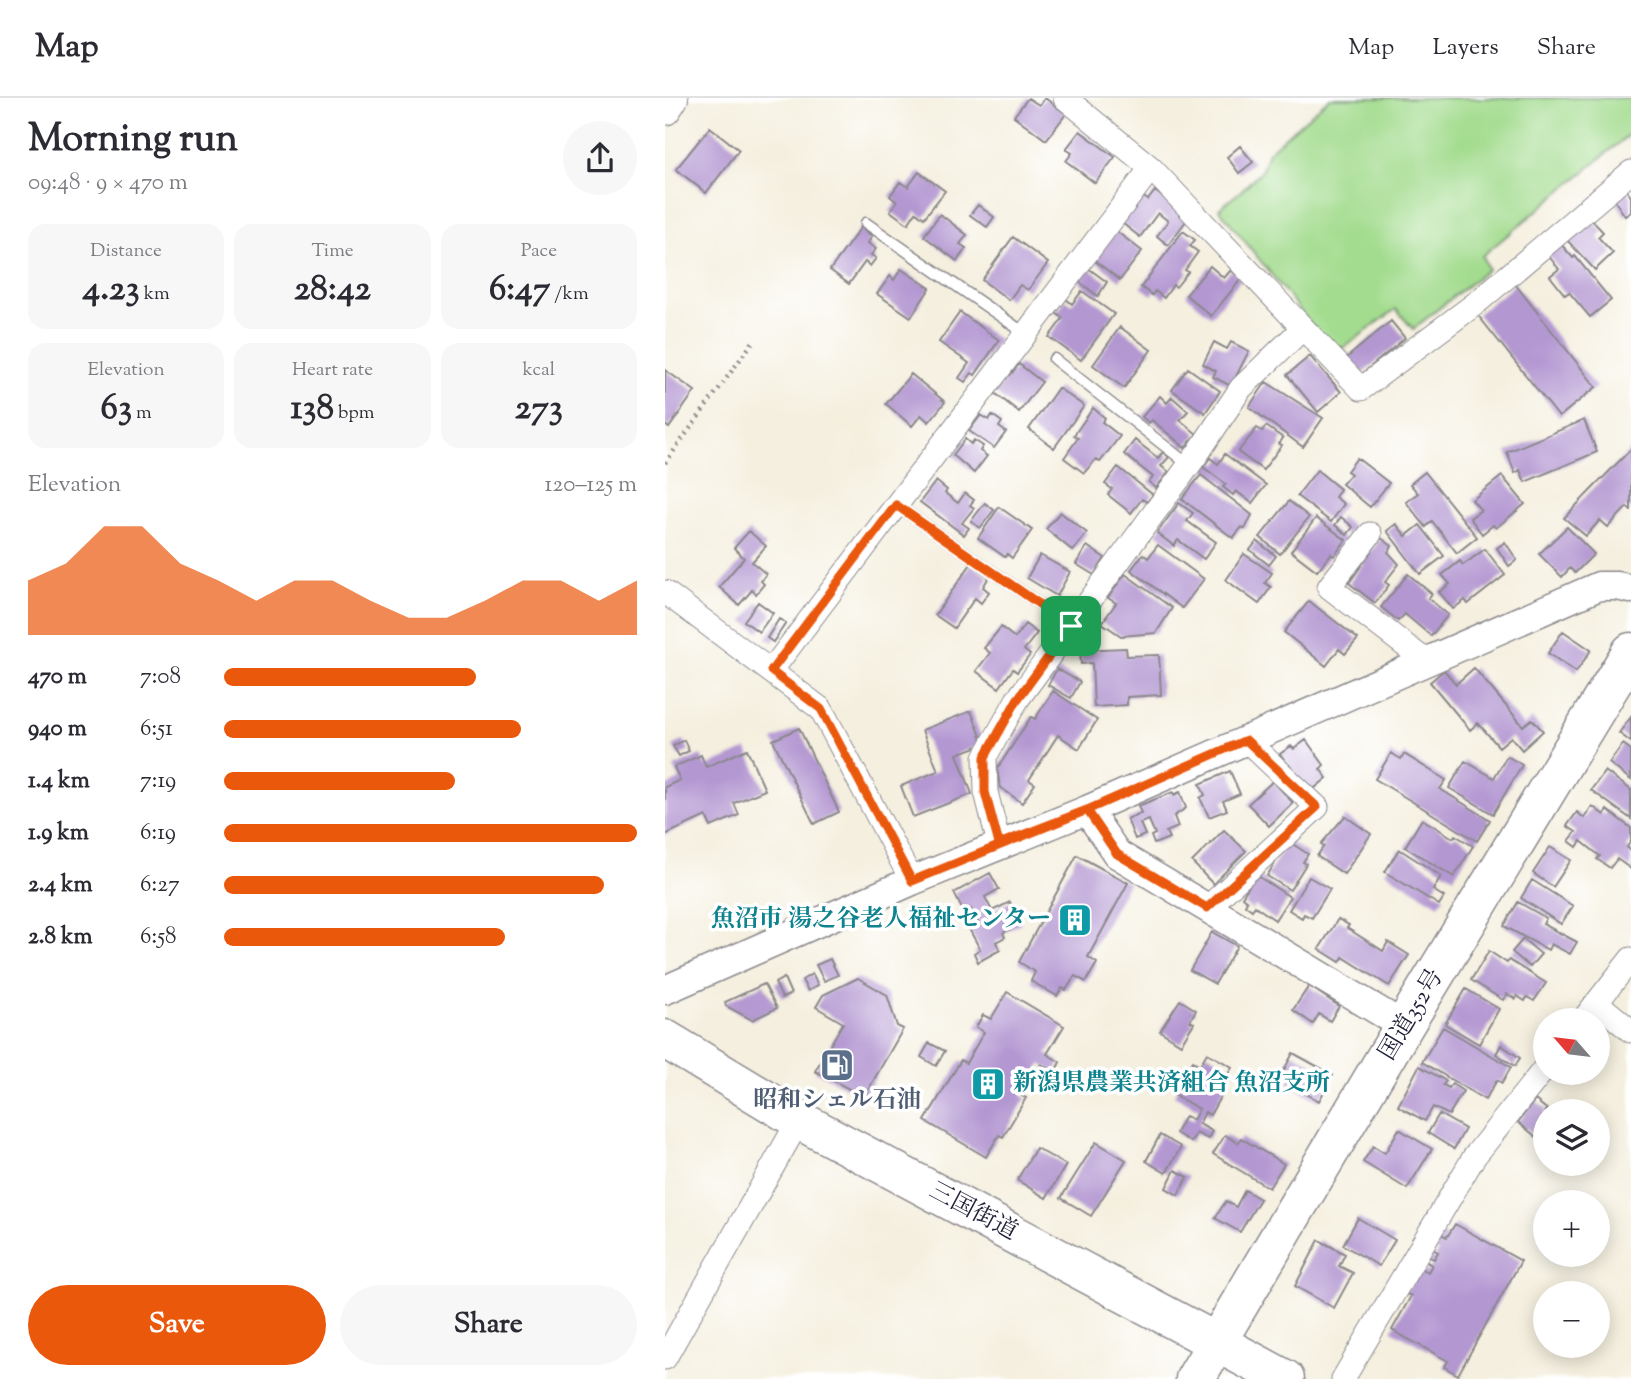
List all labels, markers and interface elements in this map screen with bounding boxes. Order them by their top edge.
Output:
text: Map [35,24,99,72]
text: Map [1348,31,1394,65]
text: Layers [1432,31,1499,65]
text: Share [1537,31,1596,65]
text: Morning run [28,114,238,168]
button: share [563,121,637,195]
text: 09:48 · 9 × 470 m [28,167,188,200]
text: Distance [90,238,162,265]
text: Time [311,238,354,265]
text: Pace [521,238,557,265]
text: 4.23 [83,265,140,316]
text: 28:42 [294,265,371,316]
text: 6:47 [489,265,550,316]
text: km [140,281,170,308]
text: /km [550,281,589,308]
text: Elevation [88,357,165,384]
text: Heart rate [292,357,373,384]
text: kcal [522,357,555,384]
text: 63 [101,384,132,435]
text: 138 [290,384,334,435]
text: 273 [515,384,563,435]
text: m [132,400,152,427]
text: bpm [334,400,375,427]
text: Elevation [28,469,121,502]
text: 120–125 m [545,469,637,502]
pin [1041,596,1101,656]
icon: arrive [1052,607,1090,645]
text: 470 m [28,661,87,694]
text: 7:08 [140,661,181,694]
text: 940 m [28,713,87,746]
text: 6:51 [140,713,173,746]
text: 1.4 km [28,765,90,798]
text: 7:19 [140,765,176,798]
text: 1.9 km [28,817,89,850]
text: 6:19 [140,817,176,850]
text: 2.4 km [28,869,93,902]
text: 6:27 [140,869,179,902]
building icon: 魚沼市 湯之谷老人福祉センター [1056,901,1094,939]
place label: 魚沼市 湯之谷老人福祉センター [711,903,1051,937]
text: 2.8 km [28,921,93,954]
text: 6:58 [140,921,177,954]
street label: 国道352号 [1371,963,1453,1067]
north arrow [1533,1008,1610,1085]
map controls [1533,1008,1610,1358]
fuel station icon: 昭和シェル石油 [818,1046,856,1084]
building icon: 新潟県農業共済組合 魚沼支所 [969,1065,1007,1103]
place label: 新潟県農業共済組合 魚沼支所 [1013,1067,1330,1101]
place label: 昭和シェル石油 [753,1084,921,1118]
button: layers [1533,1099,1610,1176]
street label: 三国街道 [923,1174,1023,1250]
button: + [1533,1190,1610,1267]
button: − [1533,1281,1610,1358]
button: Save [28,1285,326,1365]
button: Share [340,1285,637,1365]

